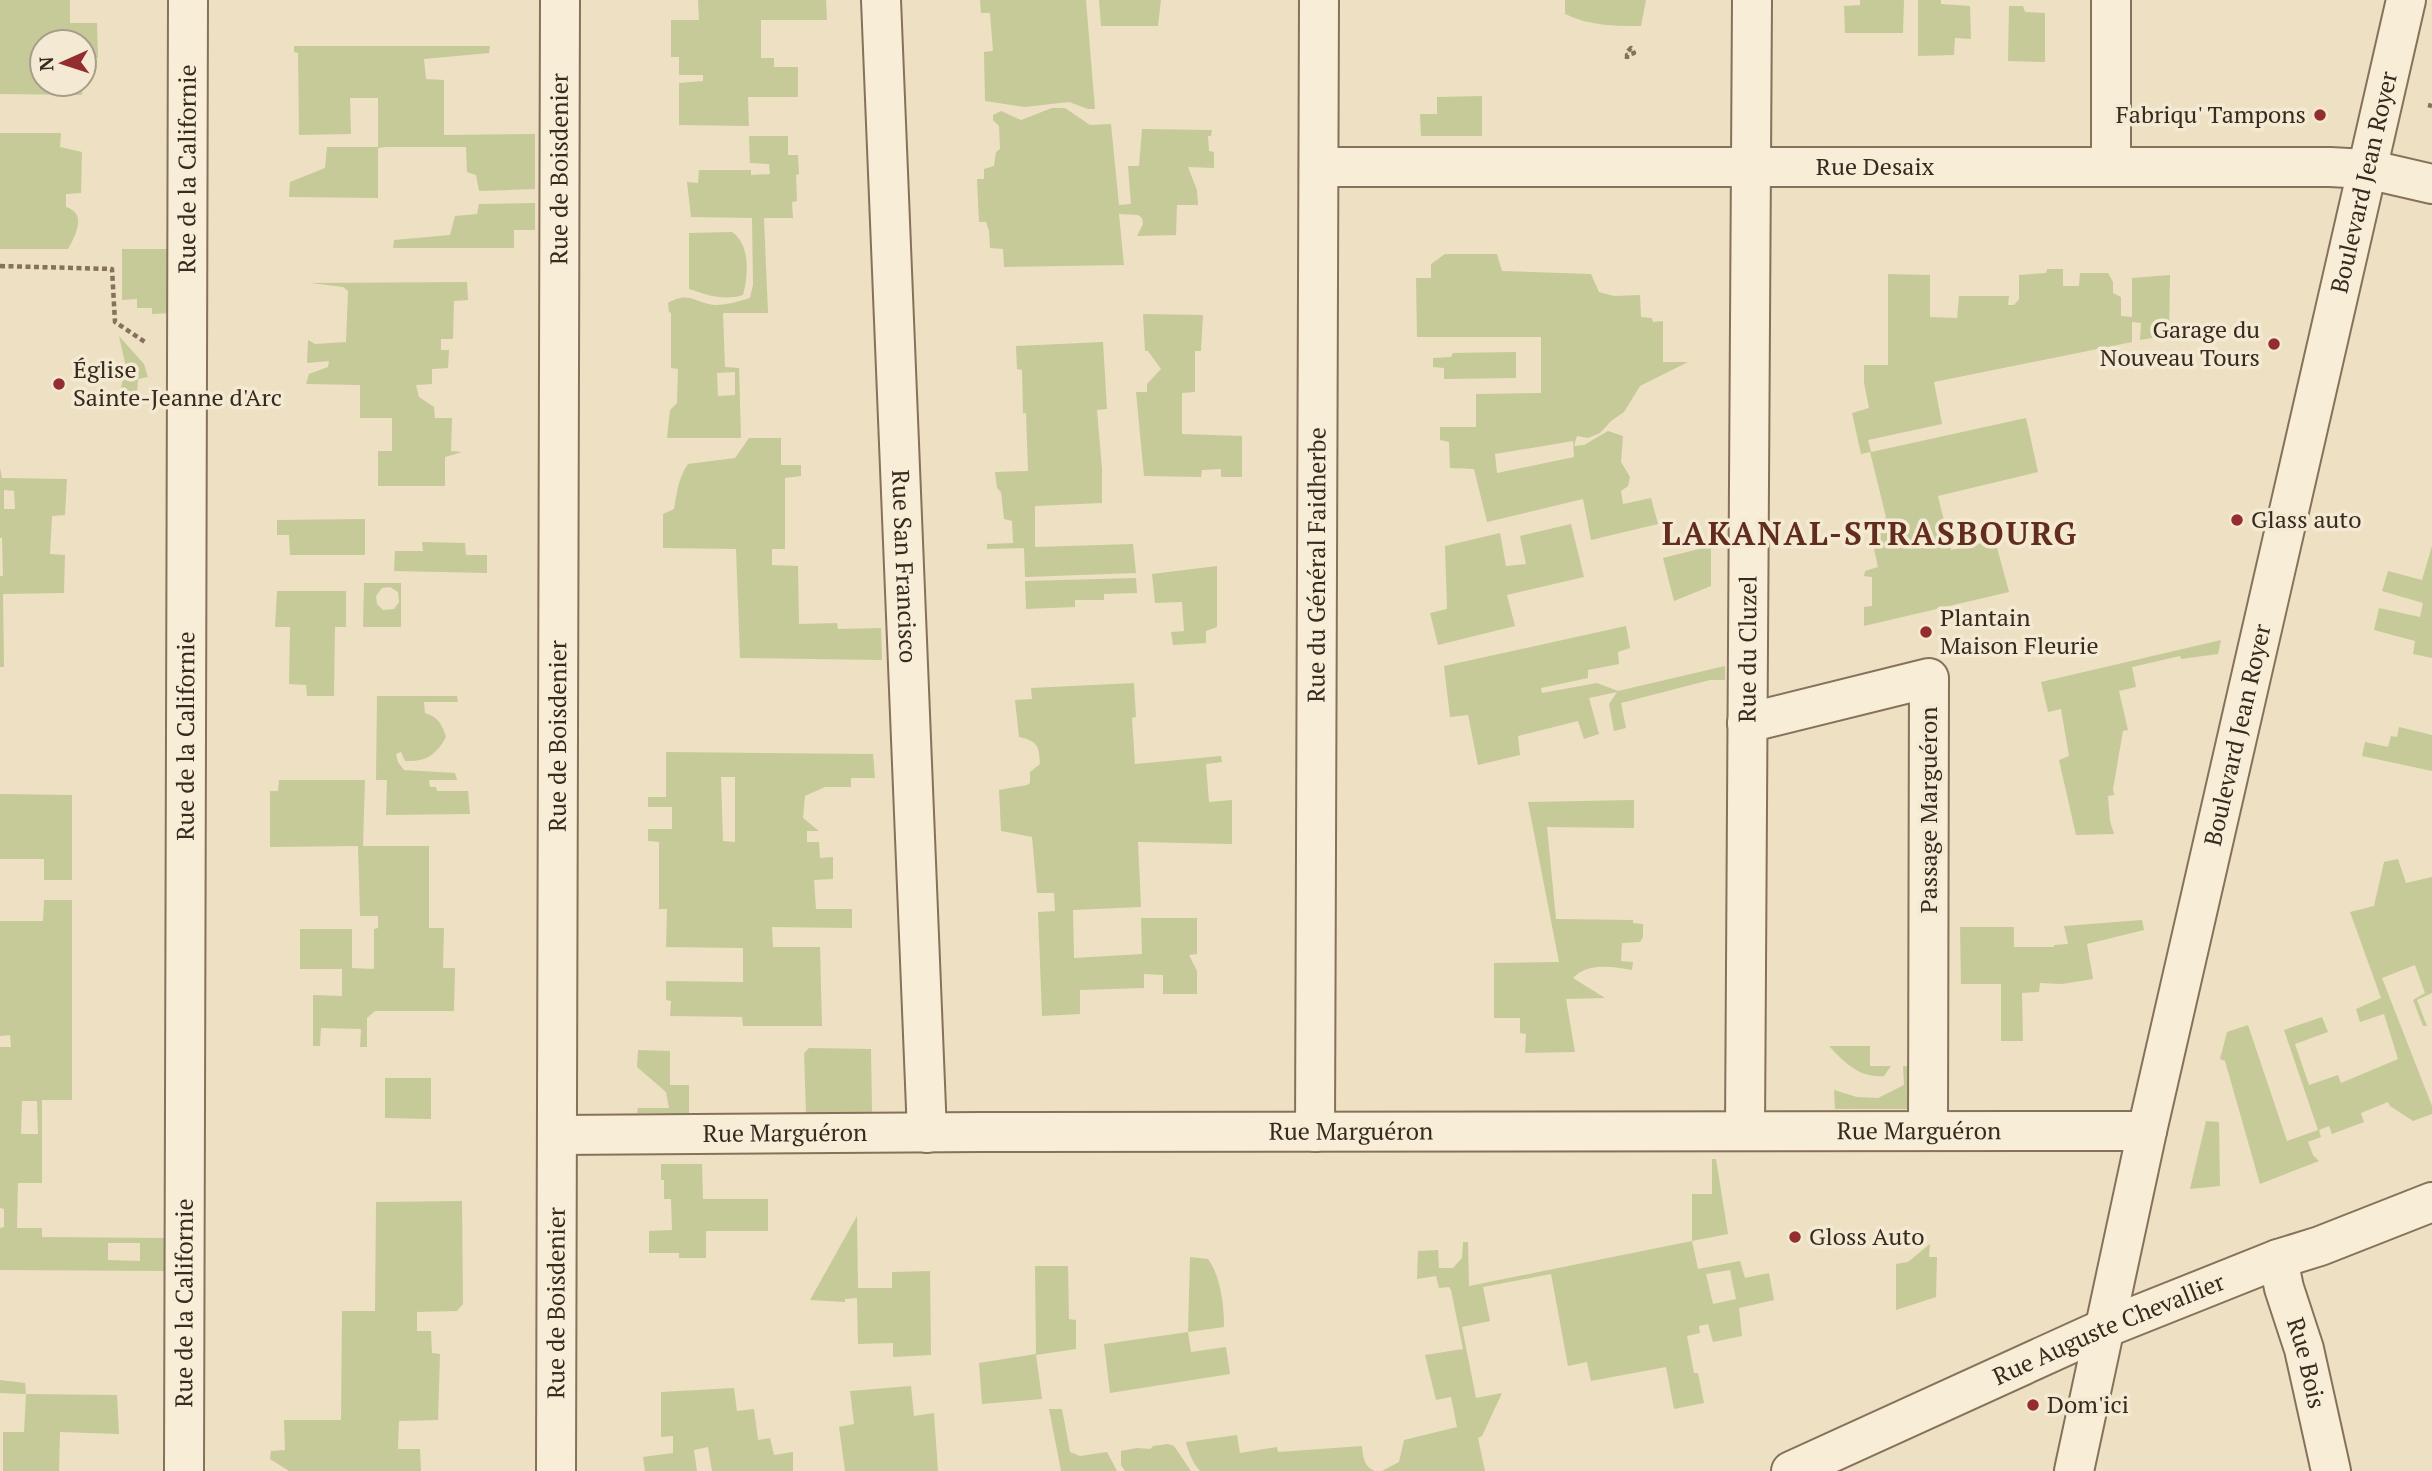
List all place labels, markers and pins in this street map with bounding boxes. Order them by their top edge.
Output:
place label: Fabriqu' Tampons [2116,98,2306,130]
marker: Fabriqu' Tampons [2312,107,2328,123]
place label: Garage du Nouveau Tours [2100,313,2260,373]
marker: Garage du Nouveau Tours [2266,336,2282,352]
place label: Église Sainte-Jeanne d'Arc [73,353,282,413]
marker: Église Sainte-Jeanne d'Arc [51,376,67,392]
place label: Glass auto [2251,503,2362,535]
marker: Glass auto [2229,512,2245,528]
place label: Plantain Maison Fleurie [1940,601,2099,661]
marker: Plantain Maison Fleurie [1918,624,1934,640]
place label: Gloss Auto [1809,1220,1925,1252]
marker: Gloss Auto [1787,1229,1803,1245]
place label: Dom'ici [2047,1388,2129,1420]
marker: Dom'ici [2025,1397,2041,1413]

